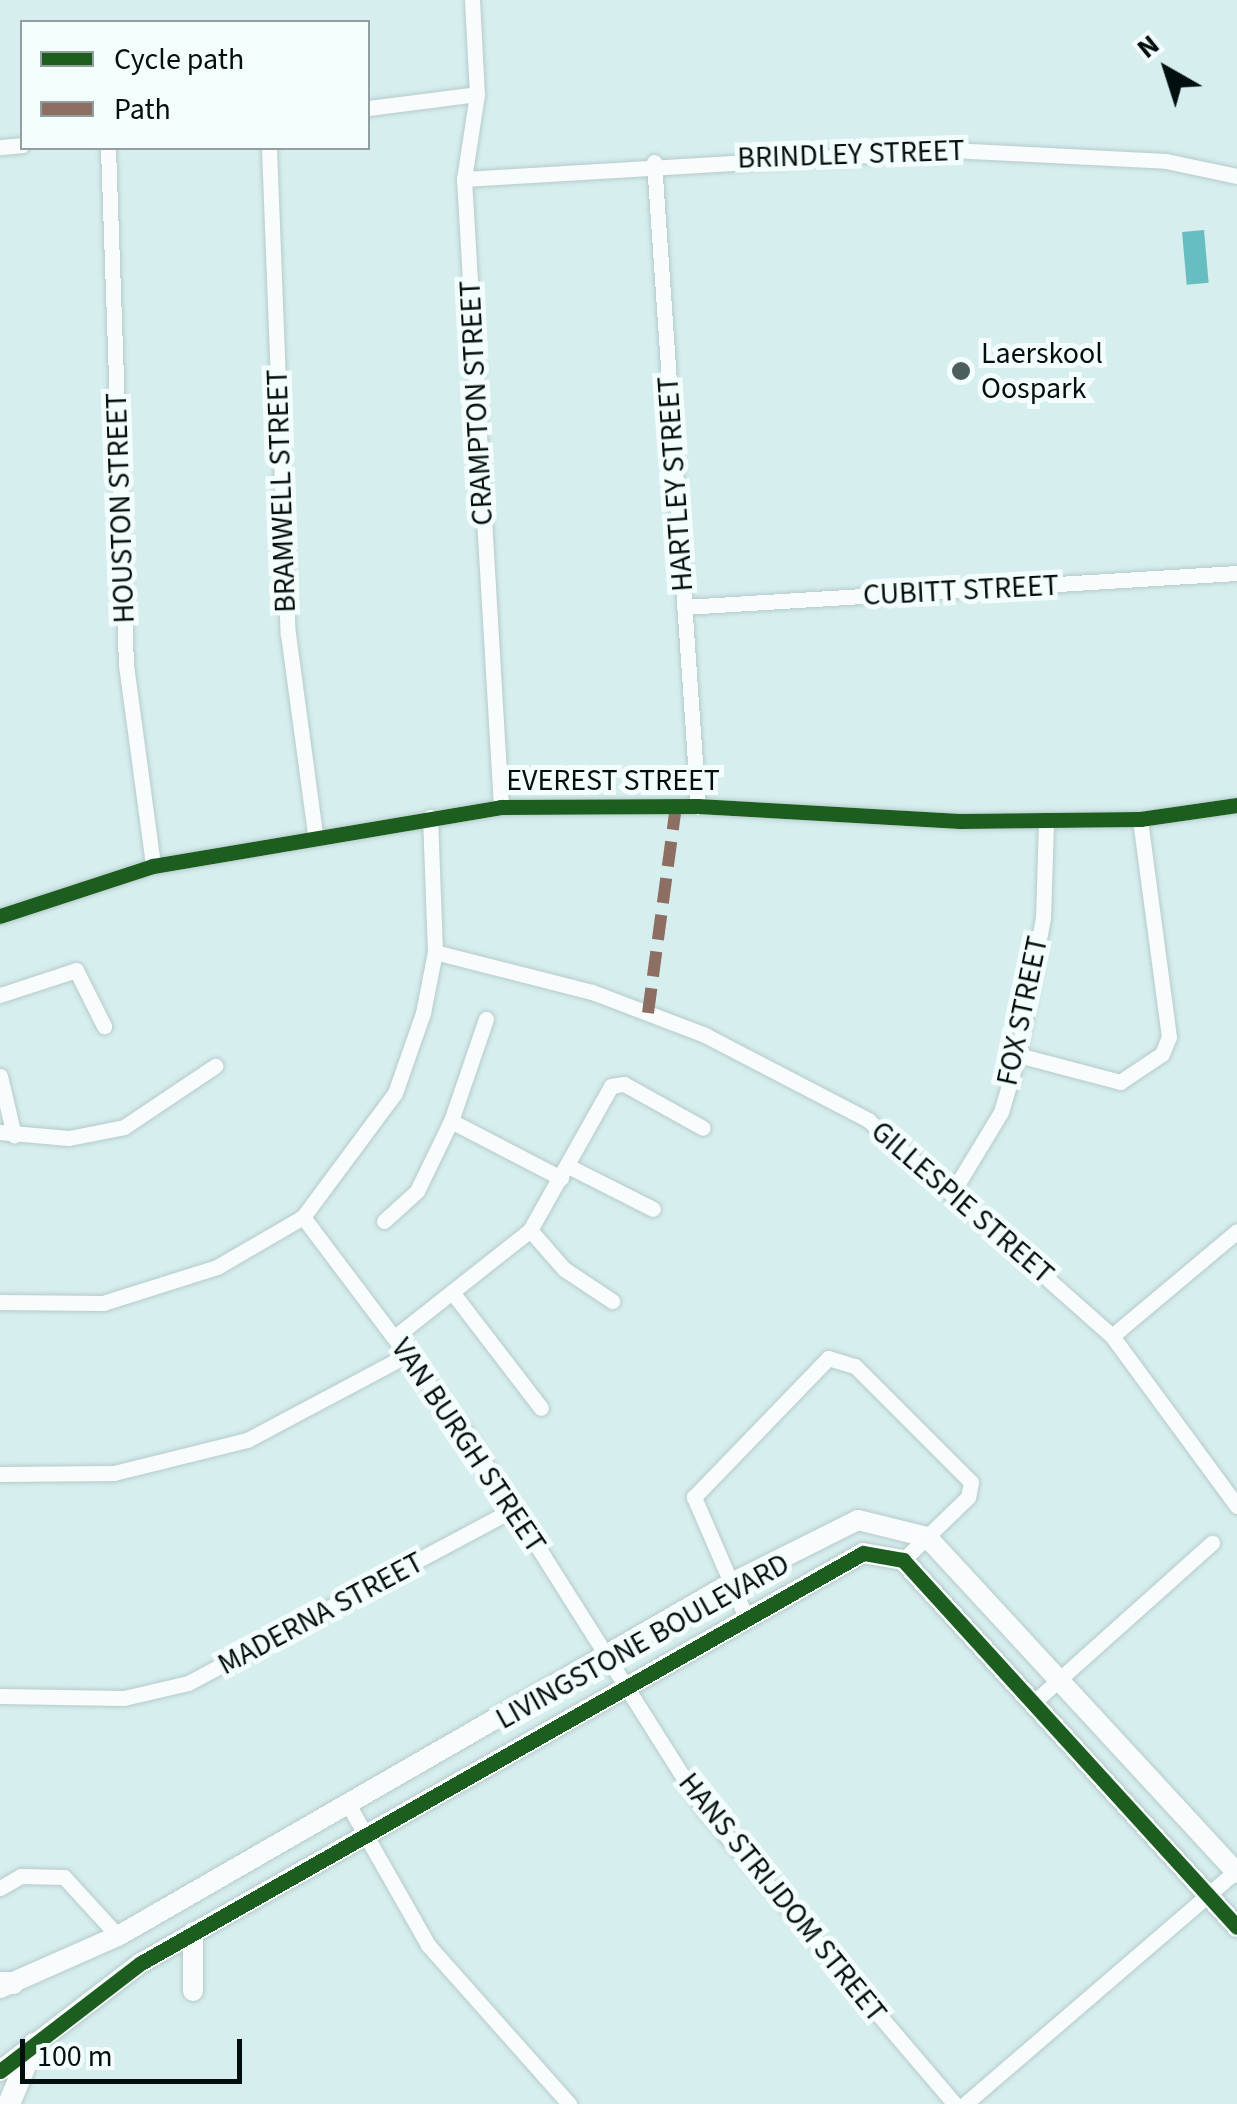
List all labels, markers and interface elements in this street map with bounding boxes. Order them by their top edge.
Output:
legend [20,20,370,150]
north arrow [1117,20,1217,120]
text: N [1128,25,1168,68]
text: Cycle path [114,38,244,81]
text: Path [114,88,171,131]
street label: BRINDLEY STREET [737,133,965,177]
street label: CRAMPTON STREET [453,280,501,526]
place label: Laerskool Oospark [981,336,1103,406]
marker: Laerskool Oospark [950,360,972,382]
street label: BRAMWELL STREET [260,369,304,613]
street label: HARTLEY STREET [651,375,701,593]
street label: HOUSTON STREET [99,392,143,624]
street label: CUBITT STREET [862,568,1060,614]
street label: EVEREST STREET [506,763,720,799]
street label: FOX STREET [990,933,1056,1089]
street label: GILLESPIE STREET [863,1114,1061,1292]
street label: VAN BURGH STREET [383,1332,553,1560]
street label: MADERNA STREET [212,1545,430,1683]
street label: LIVINGSTONE BOULEVARD [490,1546,796,1738]
street label: HANS STRIJDOM STREET [670,1766,894,2030]
scale bar [25,2019,248,2081]
text: 100 m [37,2035,113,2078]

